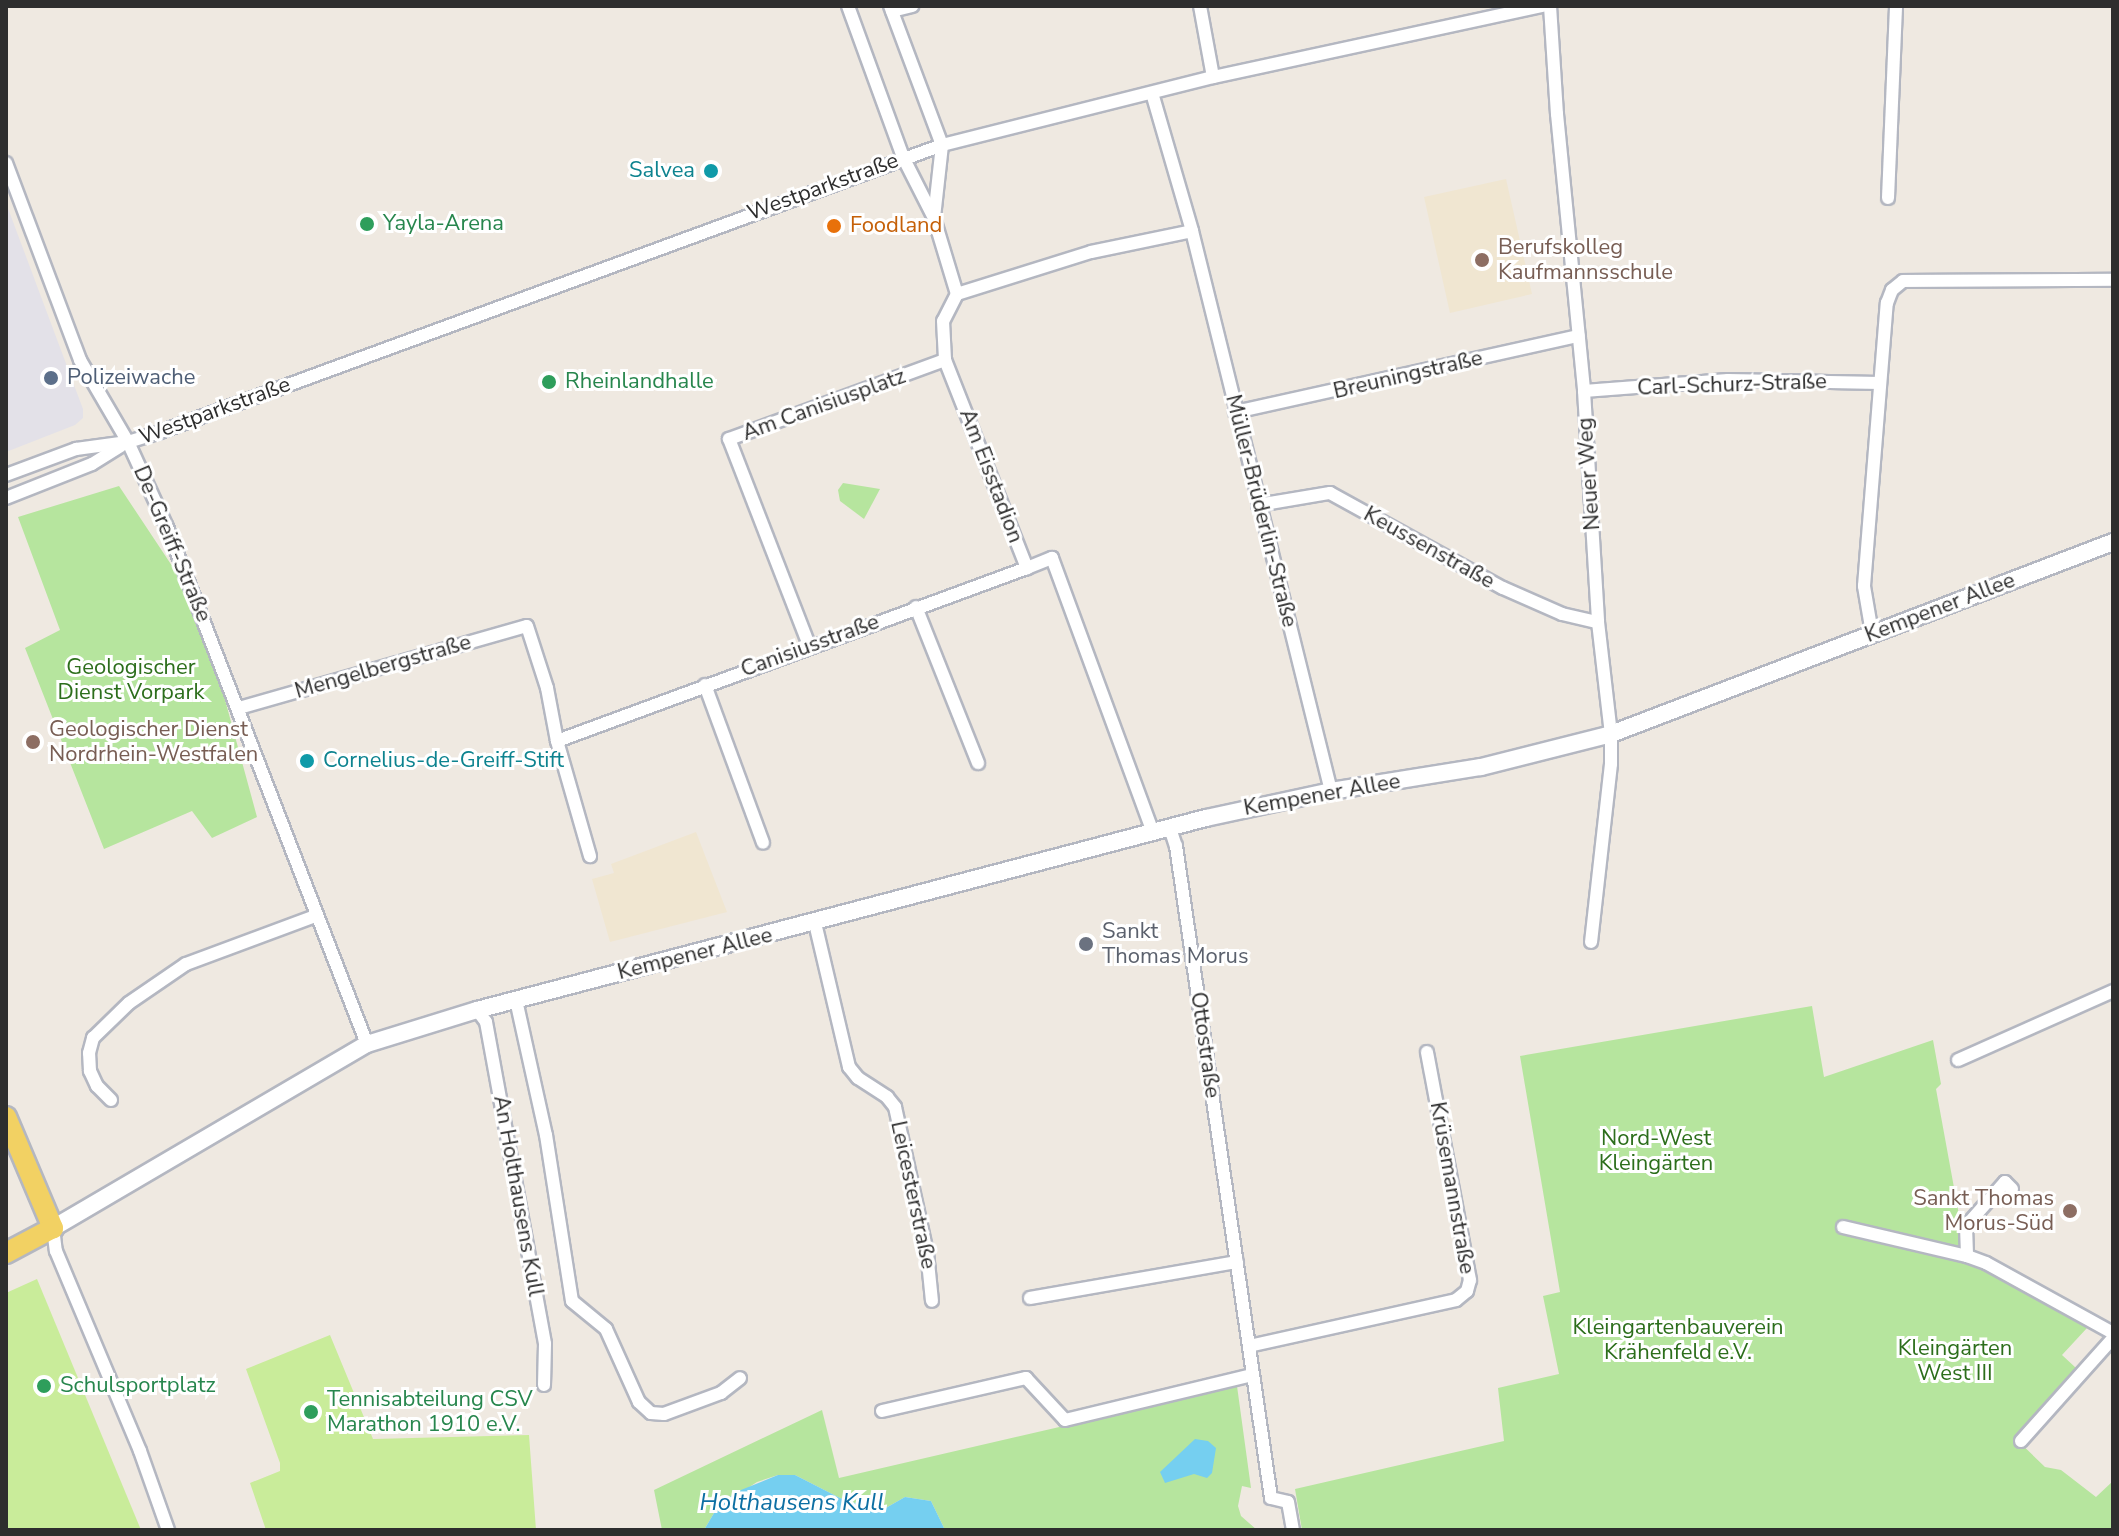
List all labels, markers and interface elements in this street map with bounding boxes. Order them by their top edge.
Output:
street label: Westparkstraße [744,147,902,227]
place label: Salvea [629,158,695,184]
marker: Salvea [702,162,720,180]
place label: Yayla-Arena [383,211,504,237]
place label: Foodland [850,213,942,239]
marker: Yayla-Arena [358,215,376,233]
marker: Foodland [825,217,843,235]
place label: Berufskolleg Kaufmannsschule [1498,234,1673,286]
marker: Berufskolleg Kaufmannsschule [1473,251,1491,269]
street label: Breuningstraße [1331,345,1485,405]
street label: Am Canisiusplatz [739,363,909,447]
place label: Polizeiwache [67,365,195,391]
street label: Carl-Schurz-Straße [1637,368,1827,402]
marker: Polizeiwache [42,369,60,387]
place label: Rheinlandhalle [565,369,714,395]
street label: Westparkstraße [136,371,294,451]
marker: Rheinlandhalle [540,373,558,391]
street label: Müller-Brüderlin-Straße [1219,392,1303,630]
street label: Am Eisstadion [953,405,1029,547]
street label: Neuer Weg [1572,417,1606,531]
street label: De-Greiff-Straße [127,462,217,626]
street label: Keussenstraße [1359,501,1499,595]
street label: Kempener Allee [1861,567,2019,649]
street label: Canisiusstraße [737,609,883,683]
street label: Mengelbergstraße [292,629,474,705]
park label: Geologischer Dienst Vorpark [58,654,204,706]
place label: Geologischer Dienst Nordrhein-Westfalen [49,716,258,768]
marker: Geologischer Dienst Nordrhein-Westfalen [24,733,42,751]
place label: Cornelius-de-Greiff-Stift [323,748,564,774]
marker: Cornelius-de-Greiff-Stift [298,752,316,770]
street label: Kempener Allee [1242,768,1402,822]
place label: Sankt Thomas Morus [1102,918,1249,970]
street label: Kempener Allee [615,922,775,986]
marker: Sankt Thomas Morus [1077,935,1095,953]
street label: Ottostraße [1184,990,1226,1100]
street label: An Holthausens Kull [487,1093,549,1299]
street label: Krüsemannstraße [1424,1100,1480,1276]
street label: Leicesterstraße [884,1119,942,1271]
park label: Nord-West Kleingärten [1599,1125,1713,1176]
place label: Sankt Thomas Morus-Süd [1913,1185,2054,1236]
marker: Sankt Thomas Morus-Süd [2061,1202,2079,1220]
park label: Kleingartenbauverein Krähenfeld e.V. [1573,1314,1783,1366]
park label: Kleingärten West III [1898,1335,2012,1386]
place label: Schulsportplatz [60,1373,216,1399]
marker: Schulsportplatz [35,1377,53,1395]
place label: Tennisabteilung CSV Marathon 1910 e.V. [327,1386,533,1438]
marker: Tennisabteilung CSV Marathon 1910 e.V. [302,1403,320,1421]
water label: Holthausens Kull [700,1489,884,1517]

